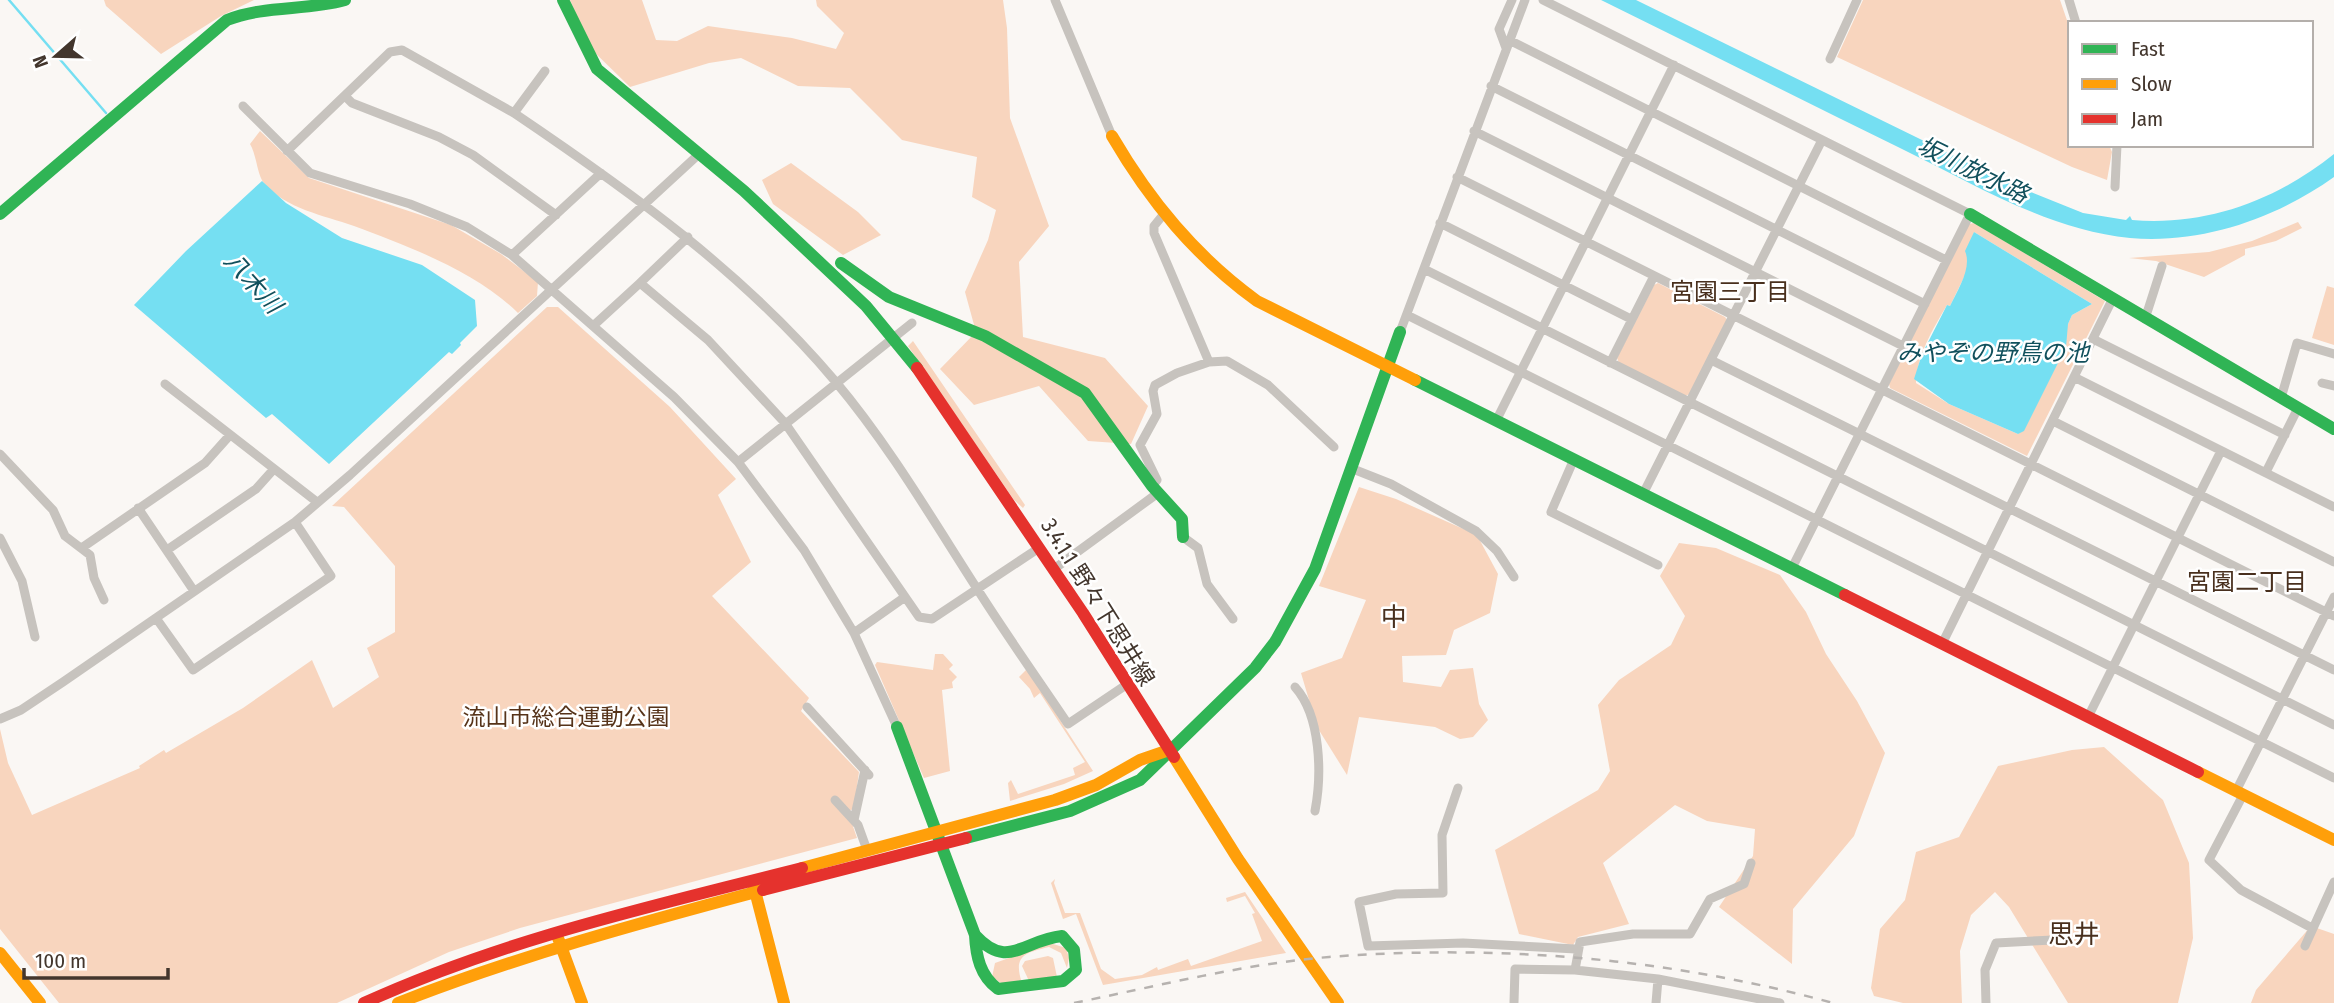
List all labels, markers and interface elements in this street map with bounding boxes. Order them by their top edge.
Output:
north arrow [21,21,91,91]
legend [2068,21,2313,147]
text: Fast [2131,36,2165,62]
text: N [28,52,53,71]
text: Slow [2131,71,2172,97]
text: Jam [2131,106,2163,132]
water label: 坂川放水路 [1913,131,2035,210]
water label: 八木川 [219,247,290,321]
district label: 宮園三丁目 [1670,278,1790,306]
water label: みやぞの野鳥の池 [1897,339,2091,367]
street label: 3.4.1.1 野々下思井線 [1035,513,1161,691]
district label: 宮園二丁目 [2187,568,2307,596]
district label: 中 [1381,602,1407,633]
park label: 流山市総合運動公園 [463,703,670,731]
district label: 思井 [2048,919,2100,950]
scale bar [24,936,168,980]
text: 100 m [35,948,86,974]

